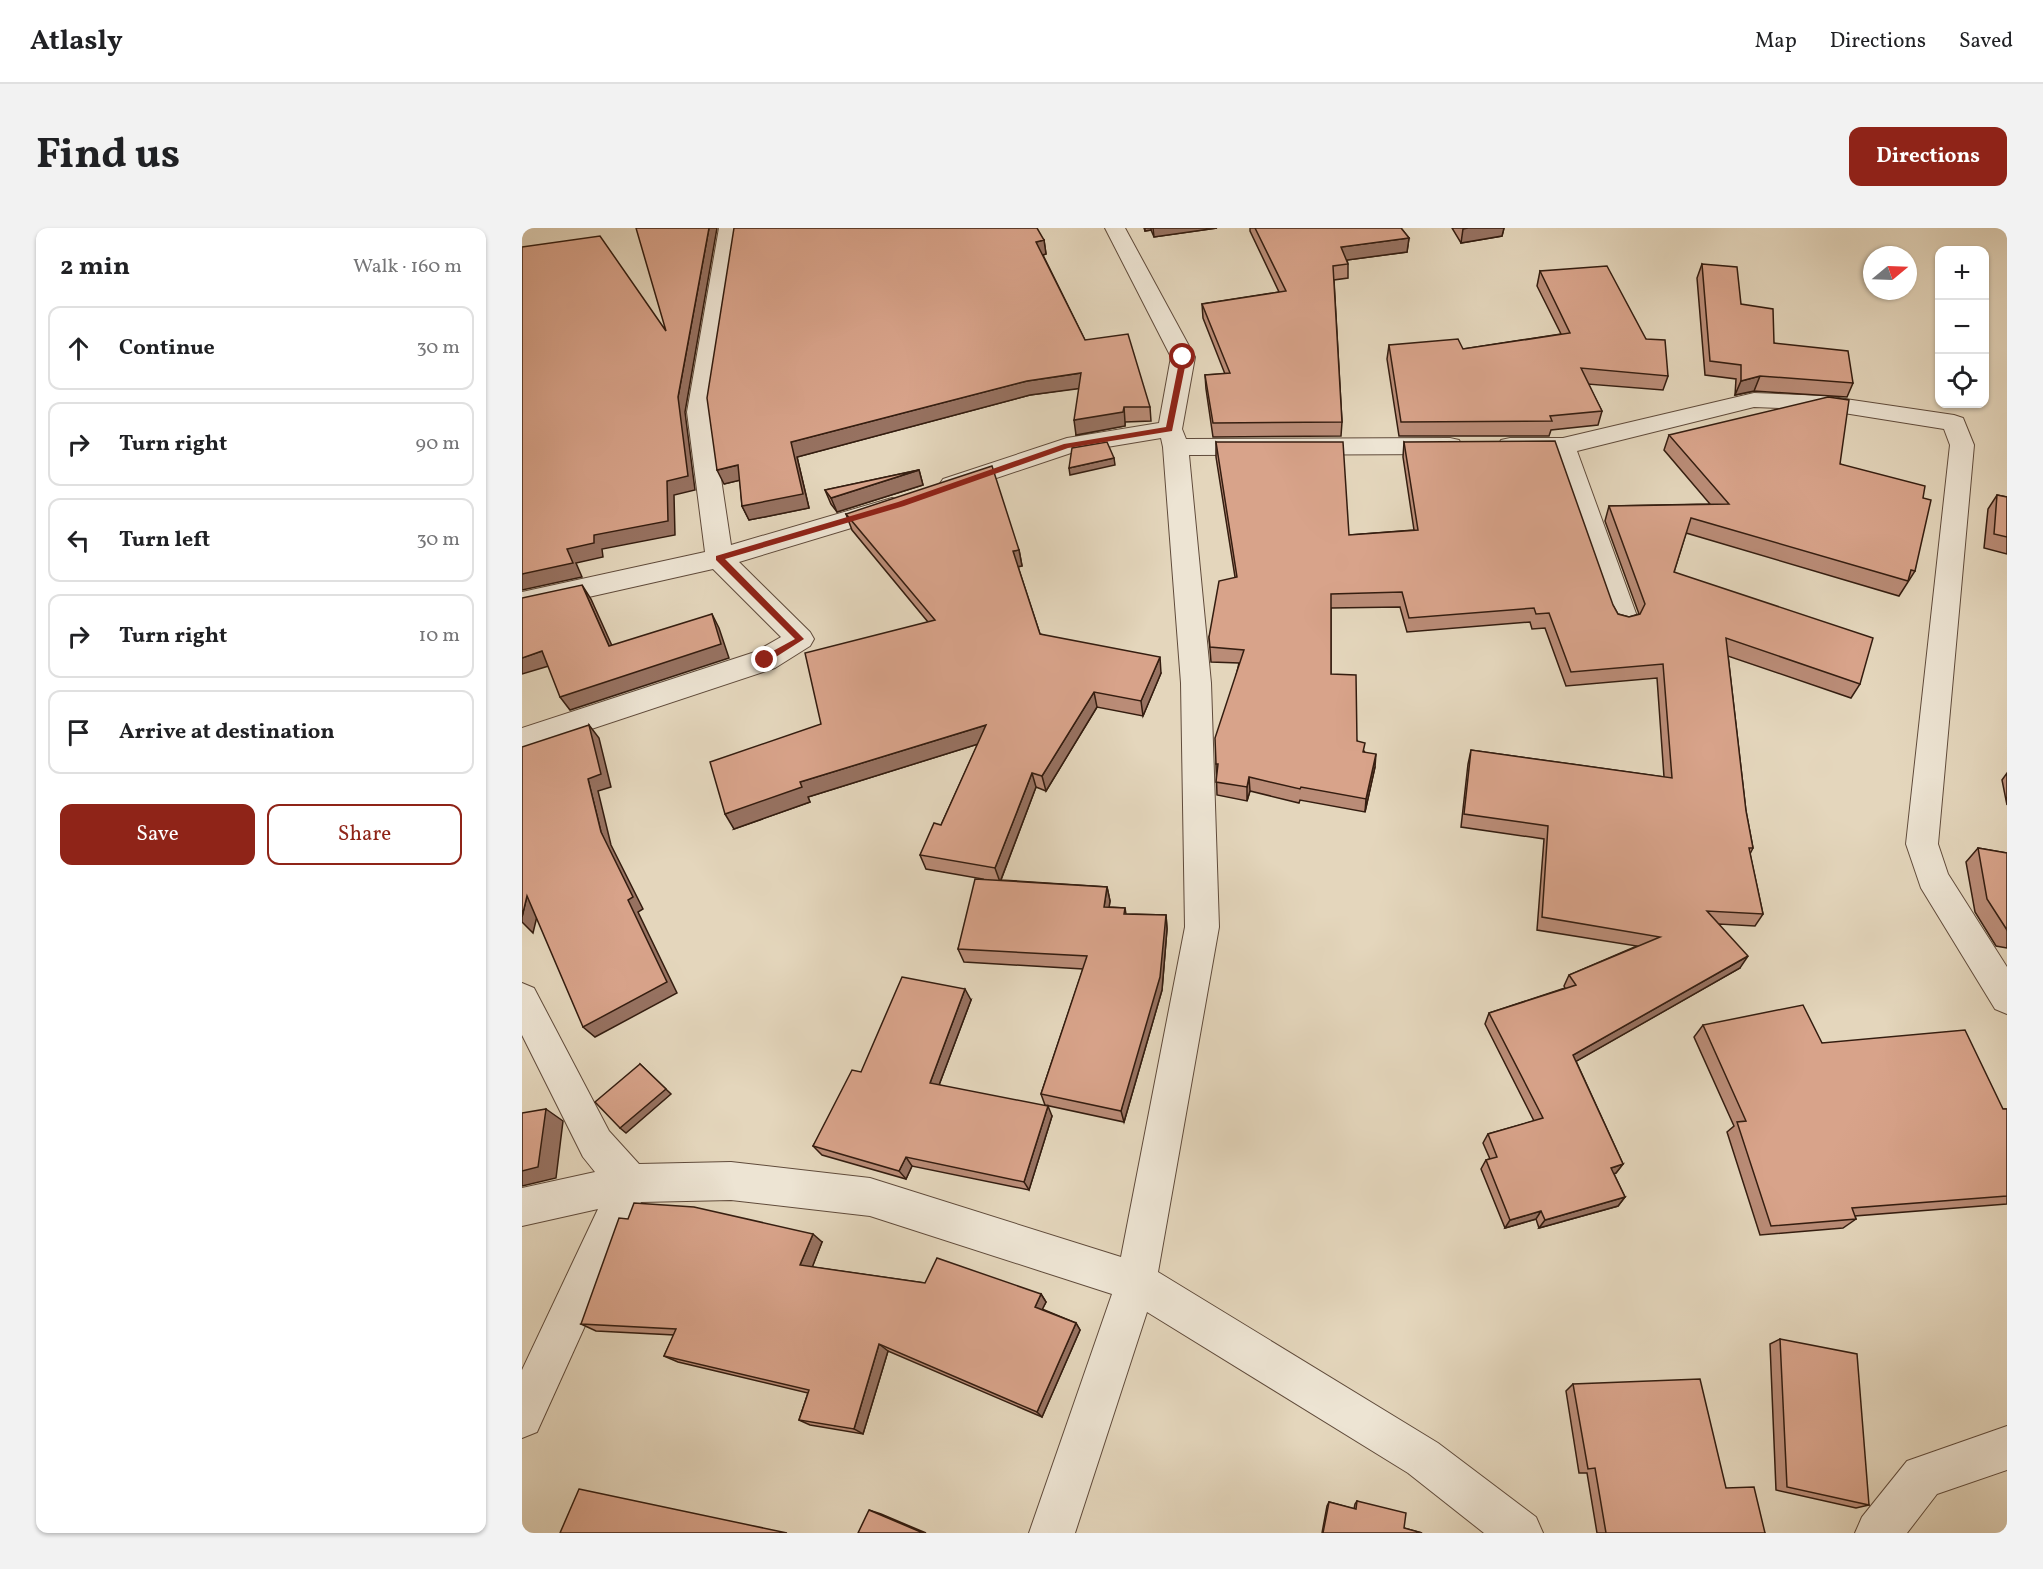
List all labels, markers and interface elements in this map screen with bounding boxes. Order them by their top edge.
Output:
text: Atlasly [30,22,123,61]
text: Map [1755,27,1797,56]
text: Directions [1830,27,1926,56]
text: Saved [1959,27,2013,56]
text: Find us [36,127,180,186]
button: Directions [1849,127,2007,186]
north arrow [1863,246,1917,300]
map controls [1935,246,1989,408]
button: + [1935,246,1989,300]
text: 2 min [60,249,130,285]
text: Walk · 160 m [353,253,462,281]
button: − [1935,300,1989,354]
icon: ahead [62,332,95,365]
text: Continue [119,333,215,364]
text: 30 m [416,334,460,362]
route start [1169,343,1195,369]
button: locate [1935,354,1989,408]
icon: right [62,428,95,461]
text: Turn right [119,429,227,460]
text: 90 m [416,430,460,458]
icon: left [62,524,95,557]
text: Turn left [119,525,210,556]
text: 30 m [416,526,460,554]
icon: right [62,620,95,653]
text: Turn right [119,621,227,652]
text: 10 m [419,622,460,650]
route end [751,646,777,672]
icon: arrive [62,716,95,749]
text: Arrive at destination [119,717,335,748]
button: Save [60,804,255,865]
button: Share [267,804,462,865]

